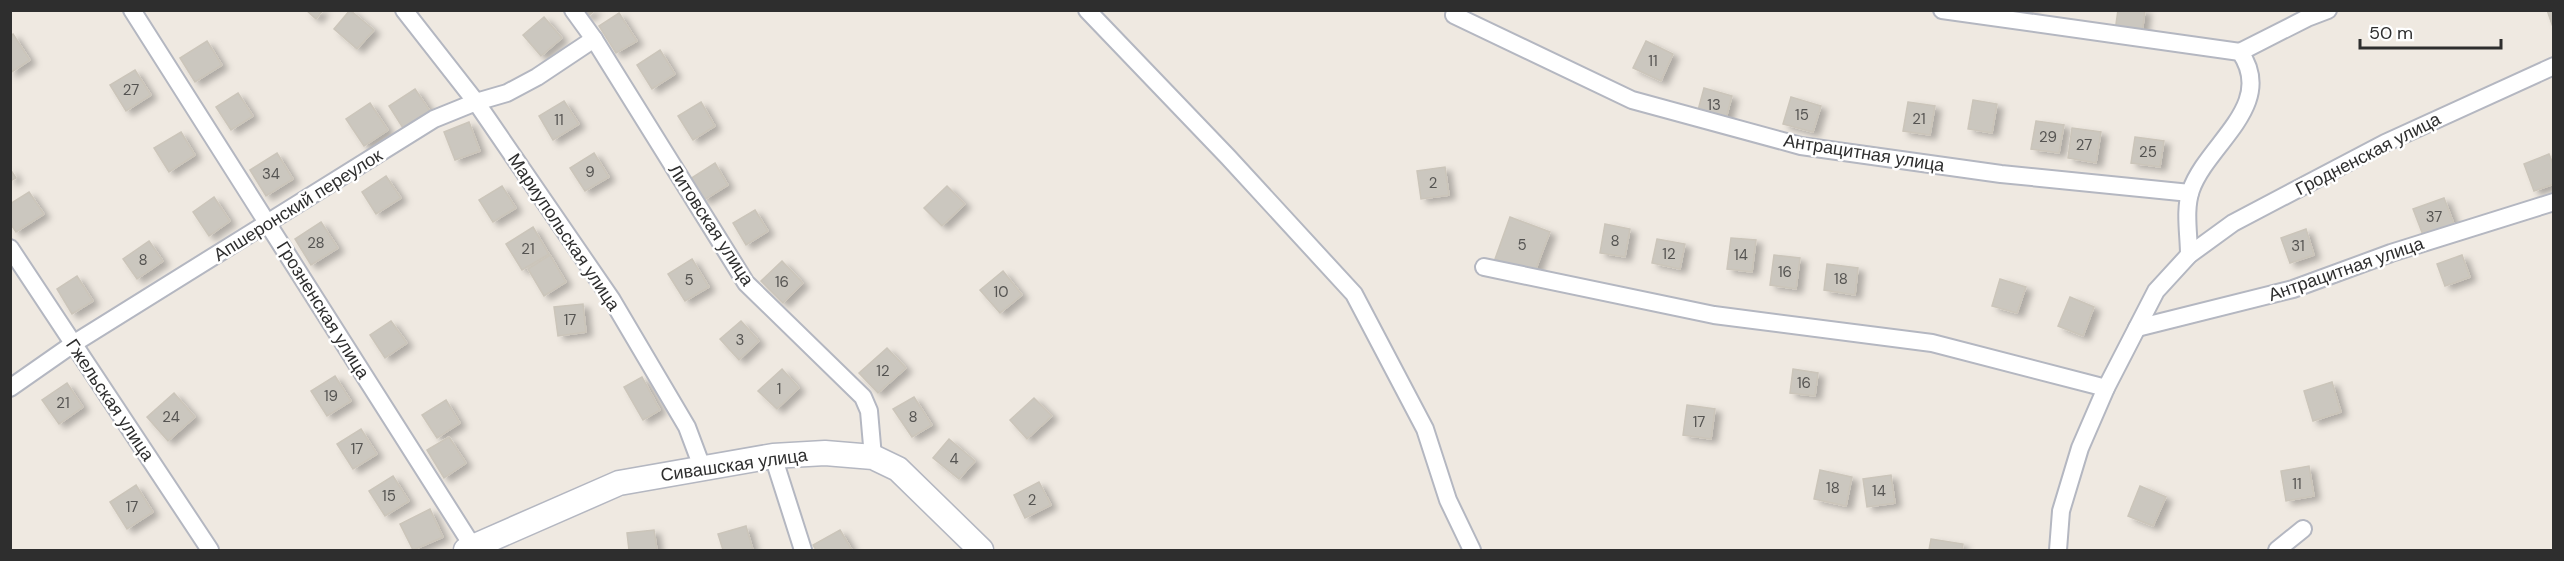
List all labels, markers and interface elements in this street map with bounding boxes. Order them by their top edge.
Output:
scale bar [2360,12,2501,50]
text: 50 m [2369,21,2413,45]
house number: 11 [1648,51,1658,71]
house number: 27 [123,80,139,100]
house number: 13 [1707,95,1721,115]
house number: 15 [1795,105,1809,125]
street label: Гродненская улица [2291,107,2446,201]
house number: 21 [1912,109,1926,129]
house number: 11 [554,110,564,130]
house number: 29 [2039,127,2057,147]
street label: Антрацитная улица [1782,128,1947,178]
house number: 27 [2076,135,2092,155]
house number: 25 [2139,142,2157,162]
street label: Апшеронский переулок [209,143,387,267]
street label: Мариупольская улица [502,149,626,316]
street label: Литовская улица [663,160,760,291]
house number: 9 [585,162,595,182]
house number: 34 [262,164,280,184]
house number: 2 [1429,173,1437,193]
house number: 37 [2426,207,2442,227]
house number: 8 [1610,231,1620,251]
street label: Антрацитная улица [2265,231,2428,307]
house number: 28 [307,233,325,253]
house number: 5 [1517,235,1527,255]
house number: 31 [2291,236,2305,256]
street label: Грозненская улица [271,237,376,384]
house number: 21 [521,239,535,259]
house number: 12 [1662,244,1676,264]
house number: 14 [1734,245,1748,265]
house number: 8 [138,250,148,270]
house number: 16 [1778,262,1792,282]
house number: 18 [1834,269,1848,289]
house number: 5 [684,270,694,290]
house number: 16 [775,272,789,292]
house number: 10 [994,282,1008,302]
house number: 17 [564,310,576,330]
house number: 3 [736,330,744,350]
street label: Гжельская улица [60,334,160,467]
house number: 12 [876,361,890,381]
house number: 16 [1797,373,1811,393]
house number: 1 [777,379,781,399]
house number: 19 [324,386,338,406]
house number: 21 [56,393,70,413]
house number: 24 [162,407,180,427]
house number: 8 [908,407,918,427]
house number: 17 [1693,412,1705,432]
house number: 17 [351,439,363,459]
street label: Сивашская улица [659,443,810,487]
house number: 4 [949,449,959,469]
house number: 11 [2292,474,2302,494]
house number: 18 [1826,478,1840,498]
house number: 14 [1872,481,1886,501]
house number: 15 [382,486,396,506]
house number: 2 [1028,490,1036,510]
house number: 17 [126,497,138,517]

